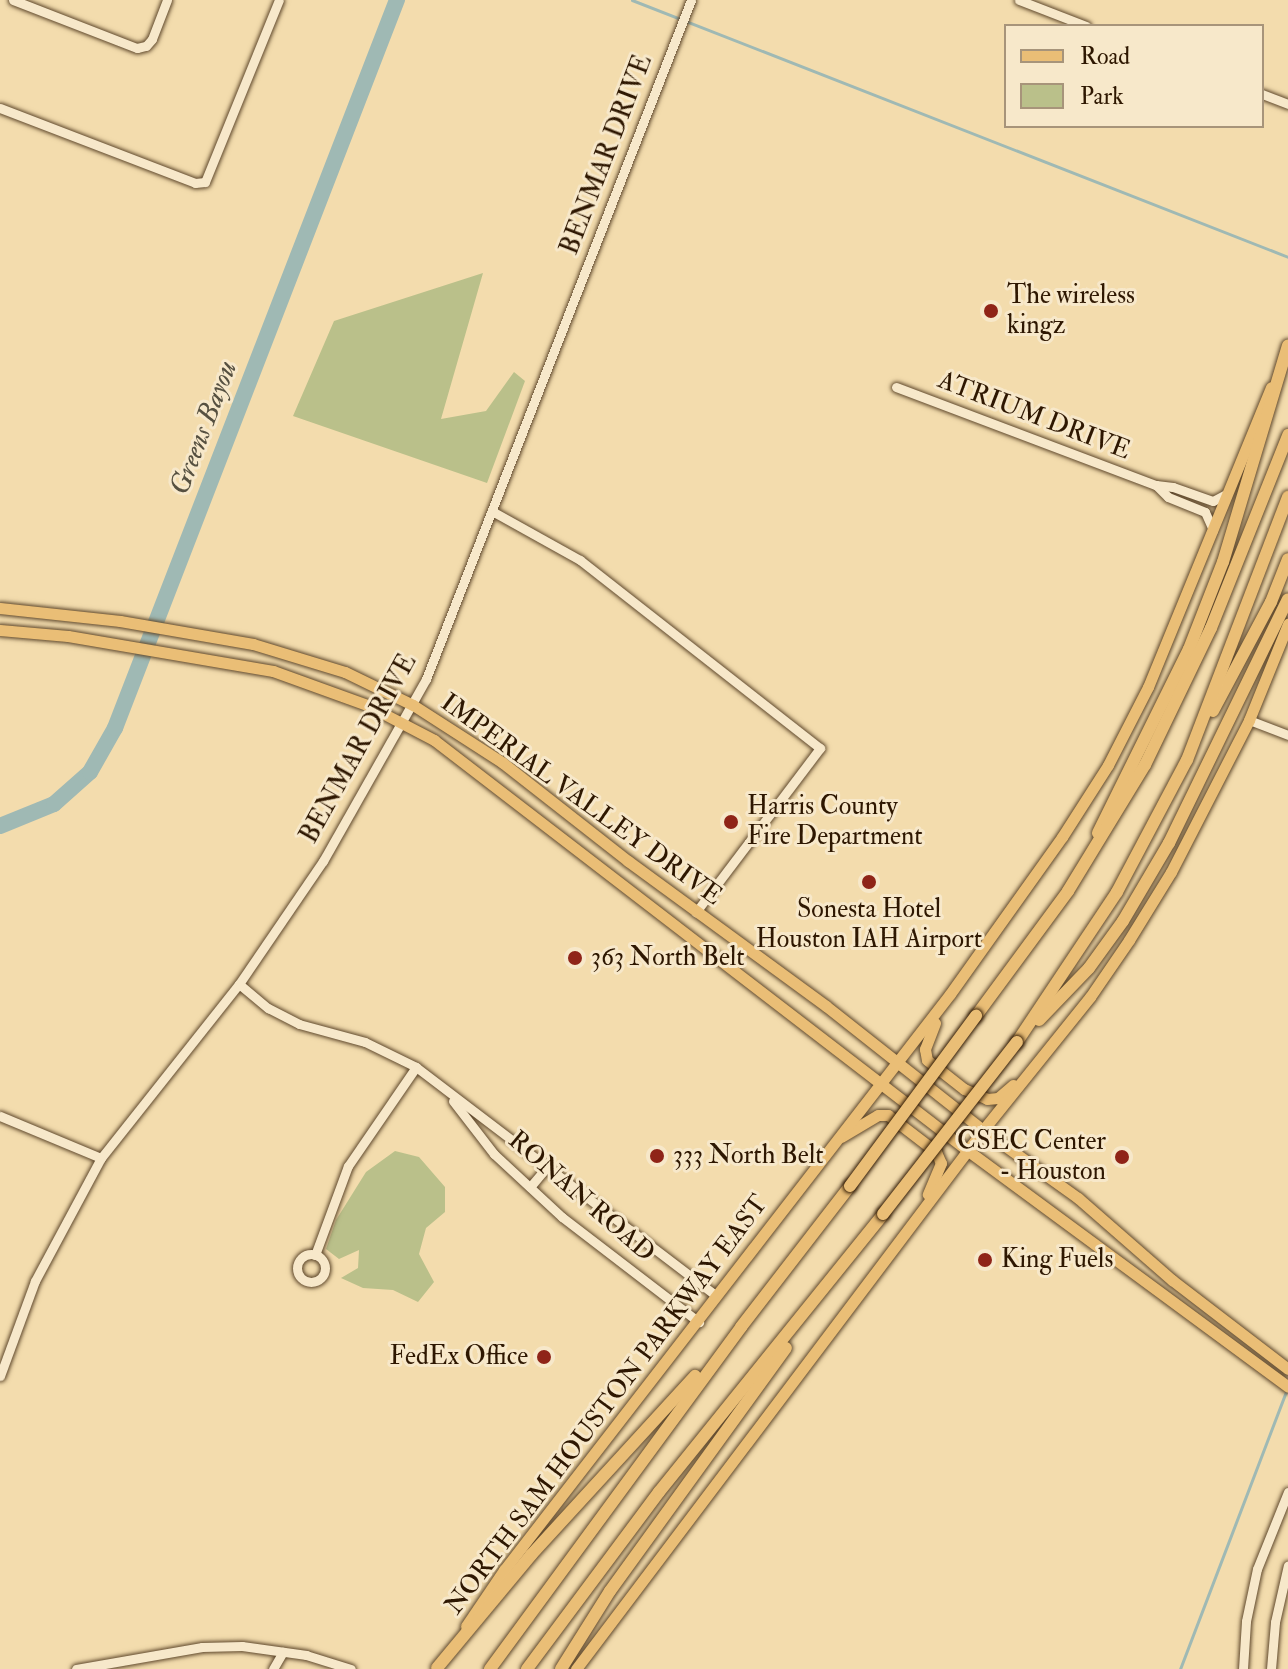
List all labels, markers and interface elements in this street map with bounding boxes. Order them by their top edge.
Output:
legend [1004,24,1264,128]
text: Road [1080,41,1130,72]
street label: BENMAR DRIVE [555,51,659,259]
text: Park [1080,81,1124,112]
place label: The wireless kingz [1007,280,1135,342]
marker: The wireless kingz [982,302,1000,320]
water label: Greens Bayou [163,356,245,500]
street label: ATRIUM DRIVE [933,365,1135,467]
street label: BENMAR DRIVE [294,649,424,849]
street label: IMPERIAL VALLEY DRIVE [434,687,728,913]
place label: Harris County Fire Department [747,791,923,852]
marker: Harris County Fire Department [722,813,740,831]
marker: Sonesta Hotel Houston IAH Airport [860,873,878,891]
place label: Sonesta Hotel Houston IAH Airport [756,894,982,956]
place label: 363 North Belt [591,942,745,974]
marker: 363 North Belt [566,949,584,967]
street label: RONAN ROAD [502,1125,660,1269]
place label: CSEC Center - Houston [957,1126,1106,1188]
place label: 333 North Belt [673,1140,824,1172]
marker: 333 North Belt [648,1147,666,1165]
marker: CSEC Center - Houston [1113,1148,1131,1166]
street label: NORTH SAM HOUSTON PARKWAY EAST [439,1189,775,1621]
place label: King Fuels [1001,1244,1113,1276]
marker: King Fuels [976,1251,994,1269]
place label: FedEx Office [389,1341,528,1373]
marker: FedEx Office [535,1348,553,1366]

